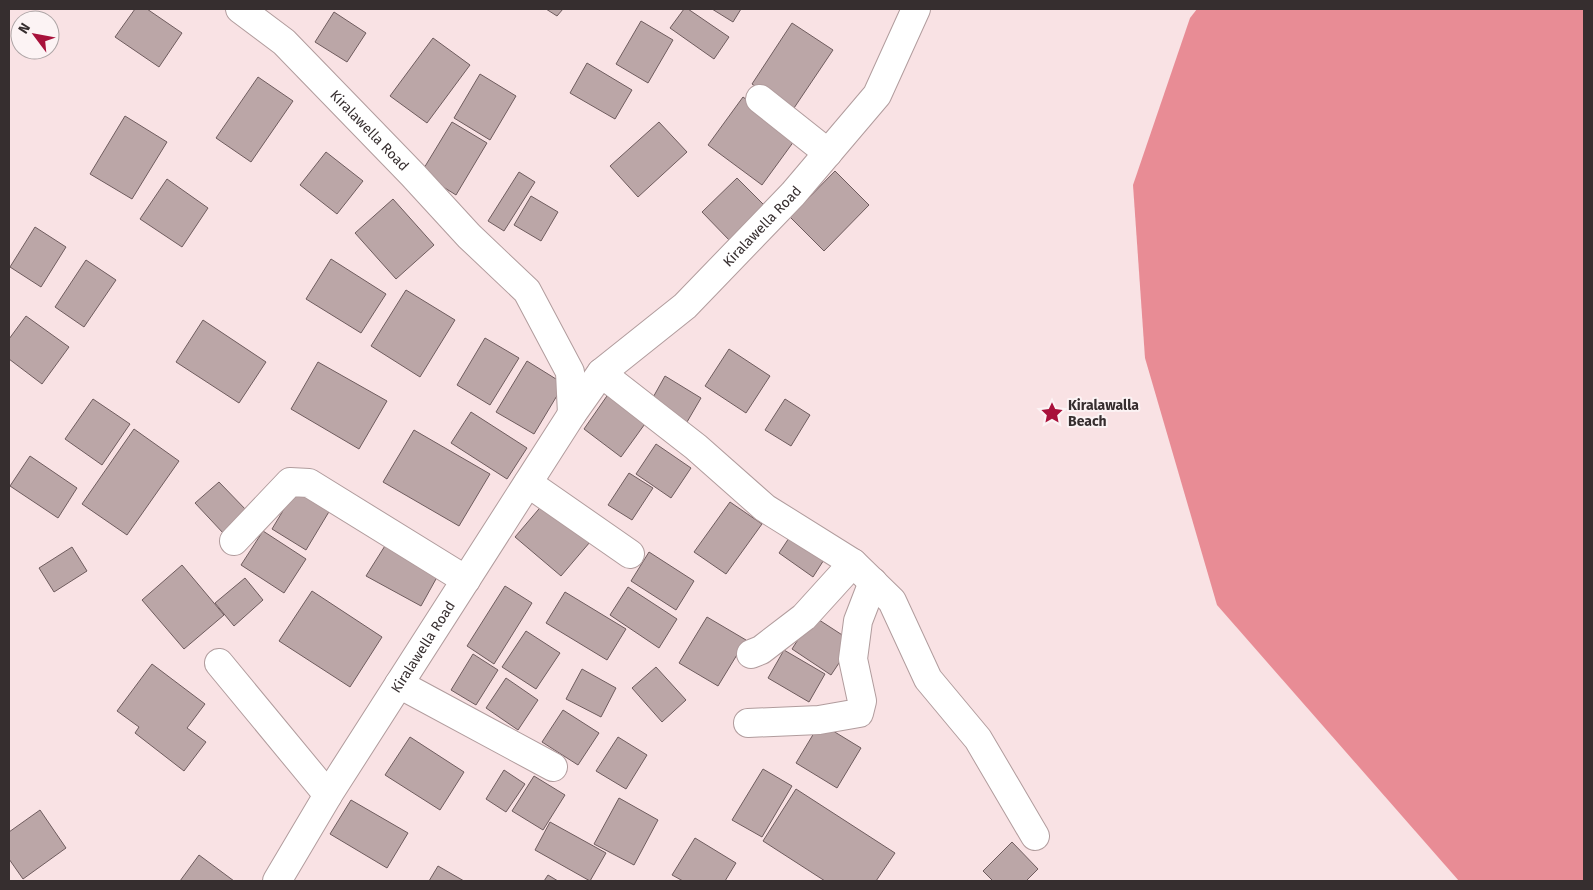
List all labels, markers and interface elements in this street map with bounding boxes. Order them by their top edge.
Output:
north arrow [10,10,60,60]
text: N [15,20,34,37]
street label: Kiralawella Road [327,86,413,174]
street label: Kiralawella Road [719,182,805,270]
place label: Kiralawalla Beach [1068,397,1139,430]
place icon: Kiralawalla Beach [1039,400,1065,426]
street label: Kiralawella Road [387,598,459,696]

